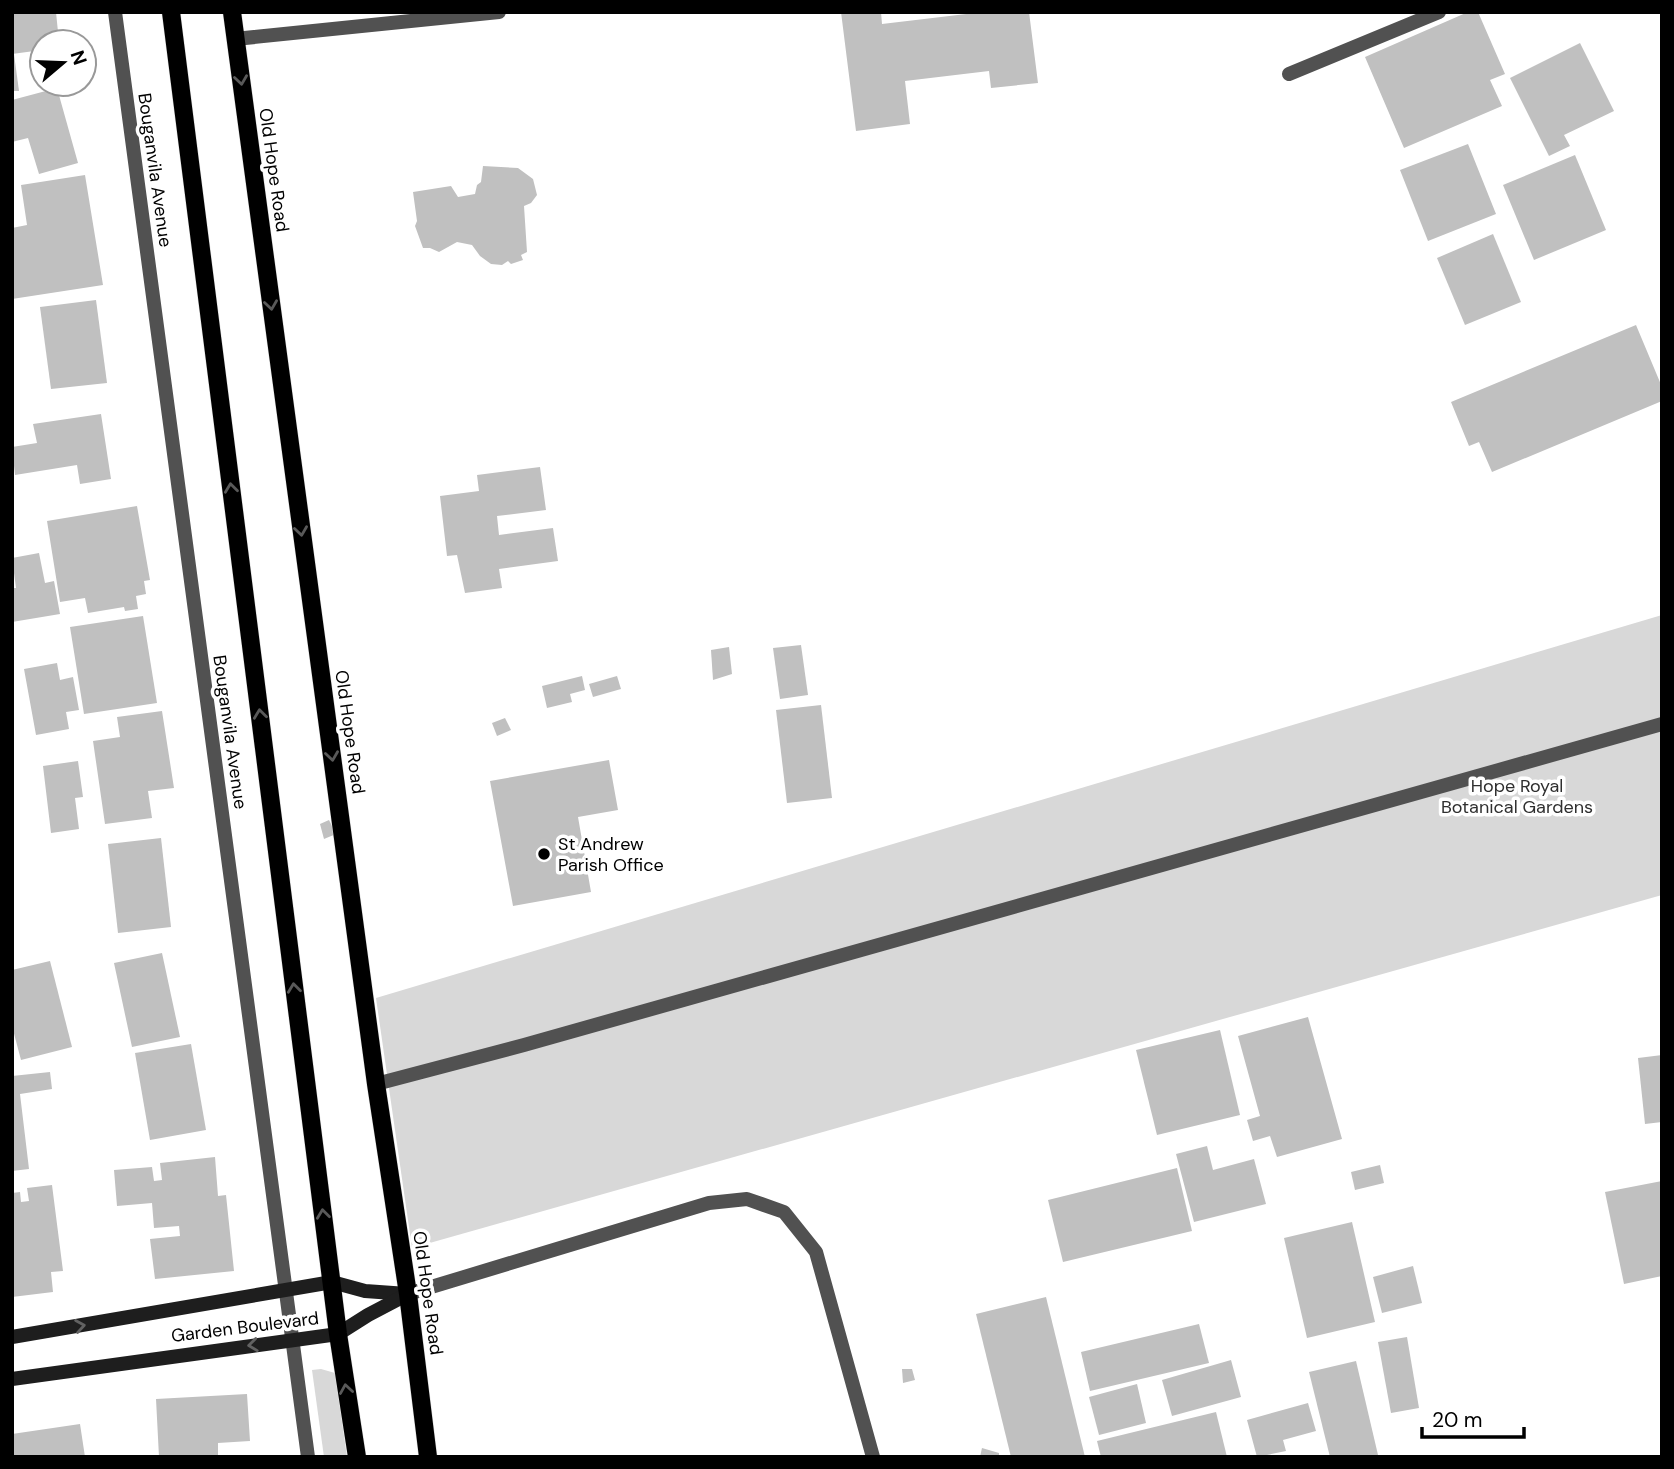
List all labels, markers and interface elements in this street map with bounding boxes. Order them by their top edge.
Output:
north arrow [28,28,98,98]
text: N [65,47,93,68]
one-way arrow [233,74,248,86]
street label: Bouganvila Avenue [132,91,178,249]
street label: Old Hope Road [253,106,295,234]
one-way arrow [263,300,278,311]
one-way arrow [224,482,239,494]
one-way arrow [294,525,309,537]
street label: Bouganvila Avenue [207,653,253,811]
street label: Old Hope Road [329,668,371,796]
one-way arrow [252,708,267,720]
one-way arrow [324,750,339,762]
park label: Hope Royal Botanical Gardens [1441,774,1593,819]
place label: St Andrew Parish Office [558,832,664,877]
marker: St Andrew Parish Office [536,846,552,862]
one-way arrow [287,982,302,994]
one-way arrow [316,1208,331,1220]
street label: Old Hope Road [407,1229,449,1357]
street label: Garden Boulevard [170,1306,320,1348]
one-way arrow [74,1319,86,1334]
one-way arrow [247,1338,259,1353]
one-way arrow [339,1383,354,1395]
scale bar [1422,1396,1524,1440]
text: 20 m [1432,1406,1483,1434]

